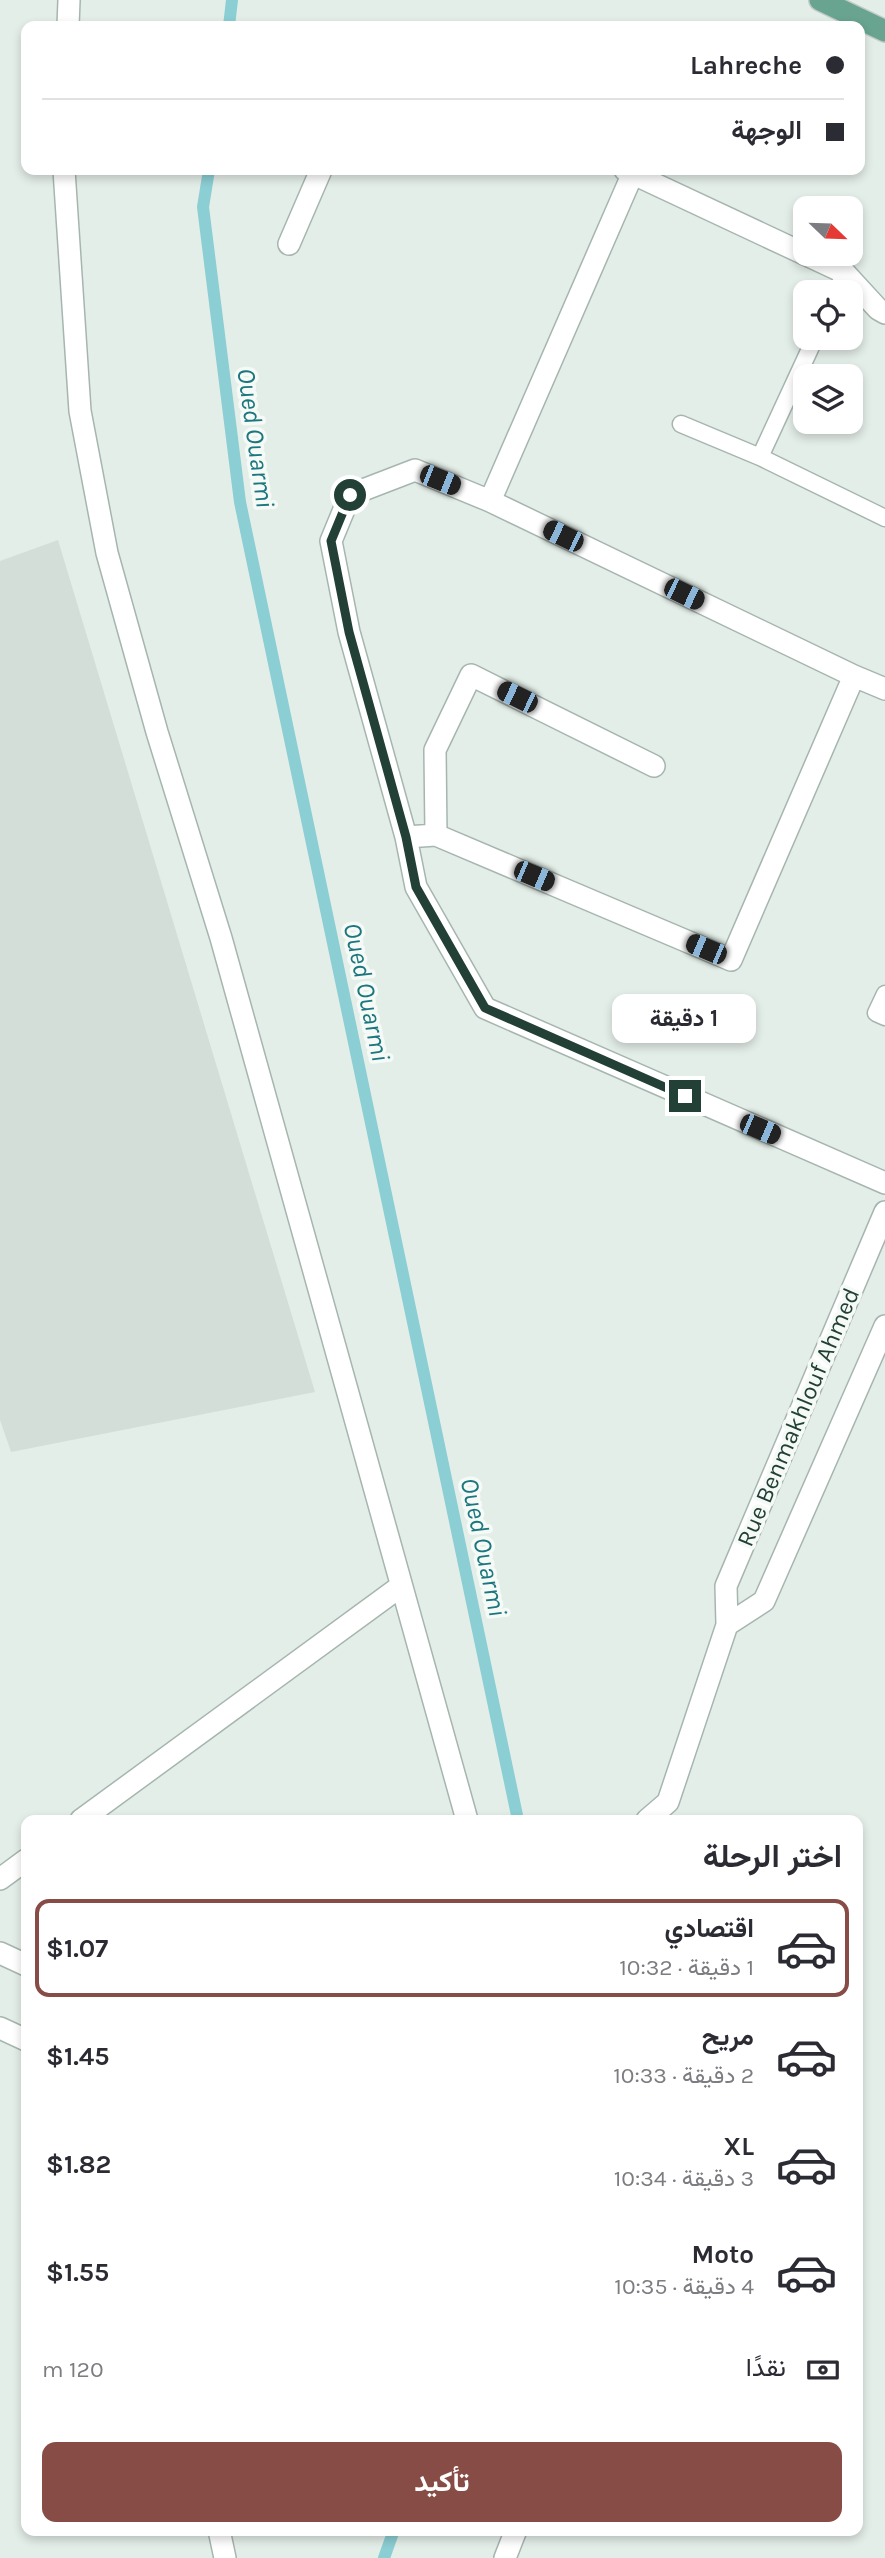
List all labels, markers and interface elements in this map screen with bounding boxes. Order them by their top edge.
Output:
text: Lahreche [690,50,802,81]
text: الوجهة [731,115,802,146]
north arrow [793,196,863,266]
map controls [793,196,863,434]
button: locate [793,280,863,350]
button: layers [793,364,863,434]
water label: Oued Ouarmi [230,366,281,510]
car [417,462,464,498]
route start [334,479,366,511]
car [540,517,587,555]
car [661,575,708,613]
car [494,678,541,716]
car [511,858,558,894]
water label: Oued Ouarmi [337,920,396,1064]
car [683,931,730,967]
callout: 1 دقيقة [613,995,757,1044]
text: 1 دقيقة [650,1005,718,1032]
route end [669,1080,701,1112]
car [737,1111,784,1147]
street label: Rue Benmakhlouf Ahmed [731,1283,865,1551]
water label: Oued Ouarmi [454,1475,513,1619]
text: اختر الرحلة [703,1838,842,1875]
text: اقتصادي [665,1913,754,1944]
icon: car [775,1917,838,1980]
text: $1.07 [46,1933,108,1964]
text: 1 دقيقة · 10:32 [619,1954,754,1981]
text: مريح [702,2021,754,2052]
icon: car [775,2025,838,2088]
text: $1.45 [46,2041,109,2072]
text: 2 دقيقة · 10:33 [613,2062,754,2089]
text: XL [723,2131,754,2162]
icon: car [775,2133,838,2196]
text: $1.82 [46,2149,111,2180]
text: 3 دقيقة · 10:34 [614,2165,754,2192]
text: Moto [692,2239,754,2270]
icon: car [775,2241,838,2304]
text: $1.55 [46,2257,109,2288]
text: 4 دقيقة · 10:35 [614,2273,754,2300]
icon: cash [804,2351,842,2389]
text: نقدًا [746,2352,786,2383]
text: 120 m [42,2356,104,2383]
button: تأكيد [42,2442,842,2522]

